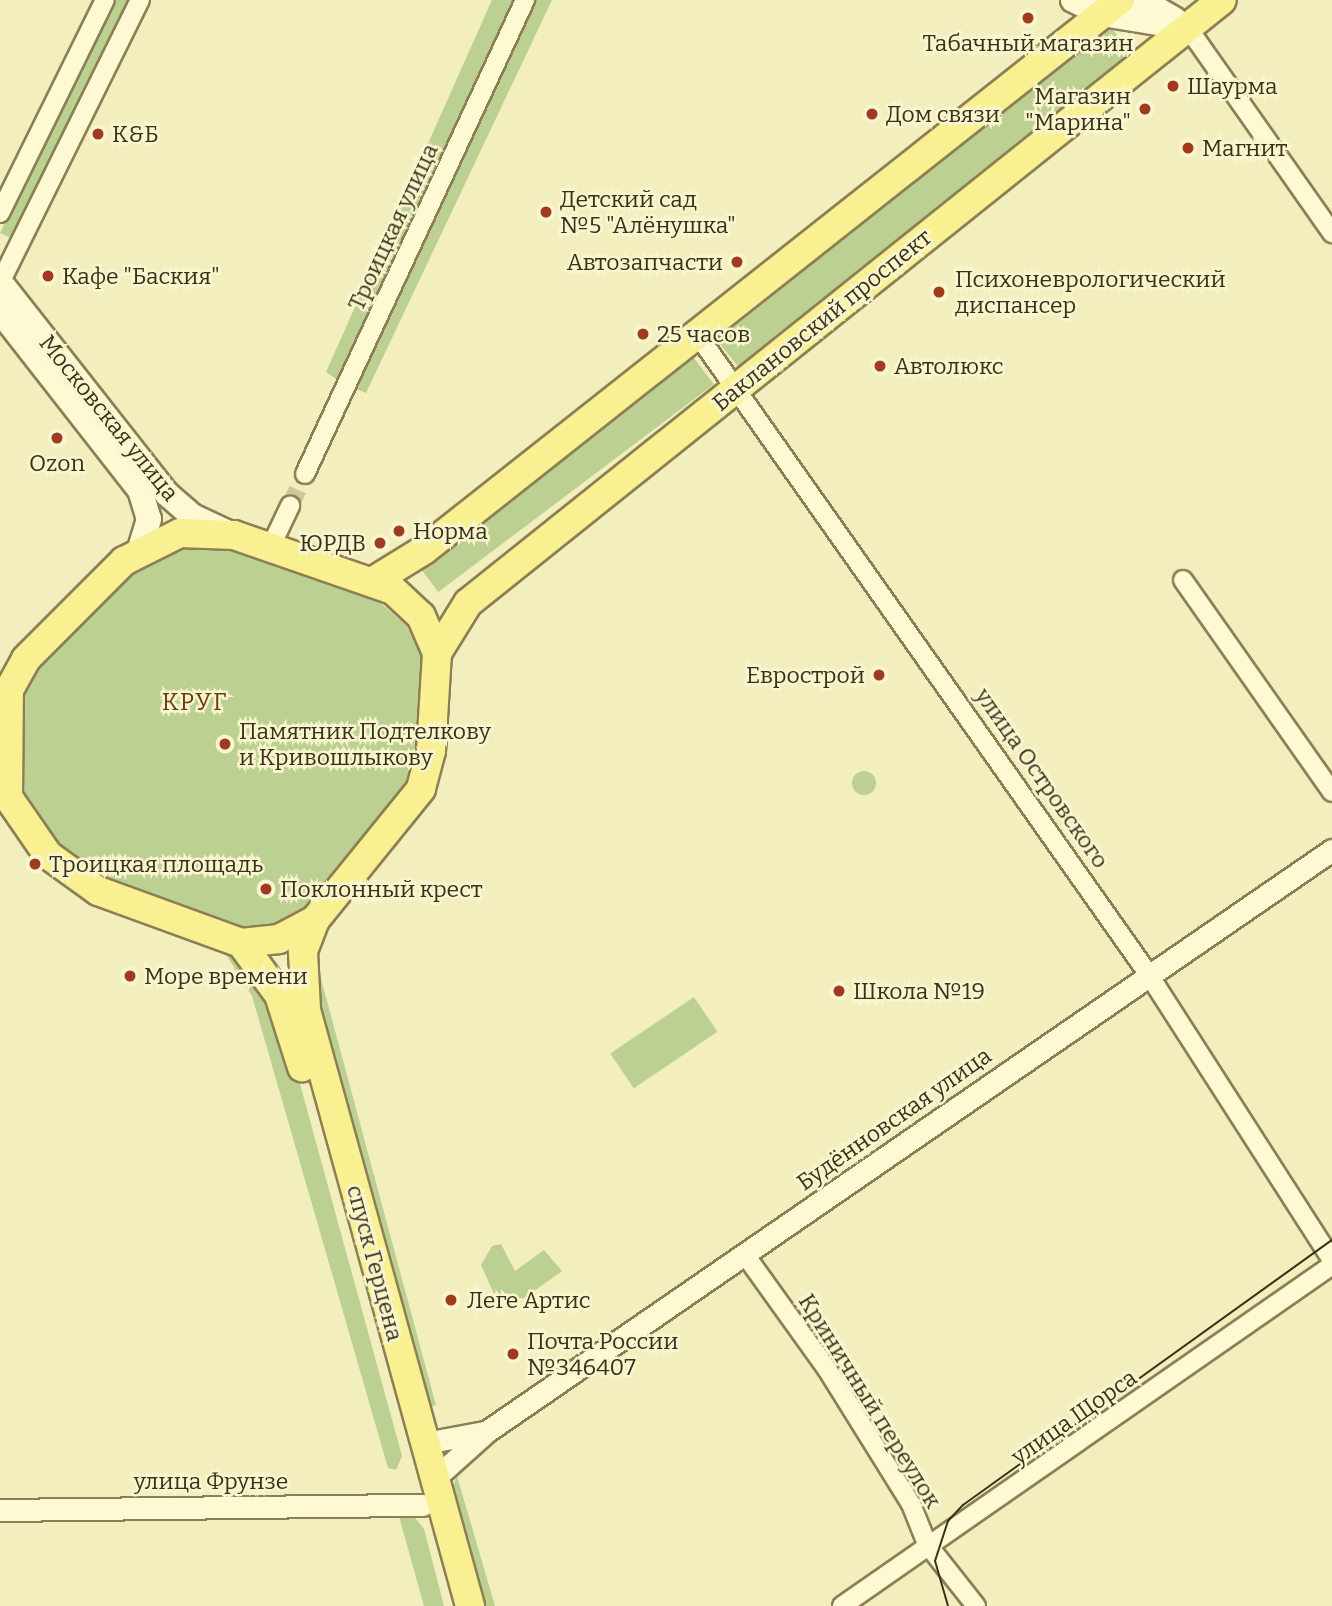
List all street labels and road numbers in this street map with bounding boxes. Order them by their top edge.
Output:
street label: Троицкая улица [342,139,444,315]
street label: Баклановский проспект [707,223,937,417]
street label: Московская улица [34,329,184,507]
street label: улица Островского [969,683,1115,873]
street label: Будённовская улица [792,1042,996,1196]
street label: спуск Герцена [341,1182,409,1344]
street label: Криничный переулок [793,1289,947,1513]
street label: улица Щорса [1006,1364,1142,1470]
street label: улица Фрунзе [134,1467,288,1495]

